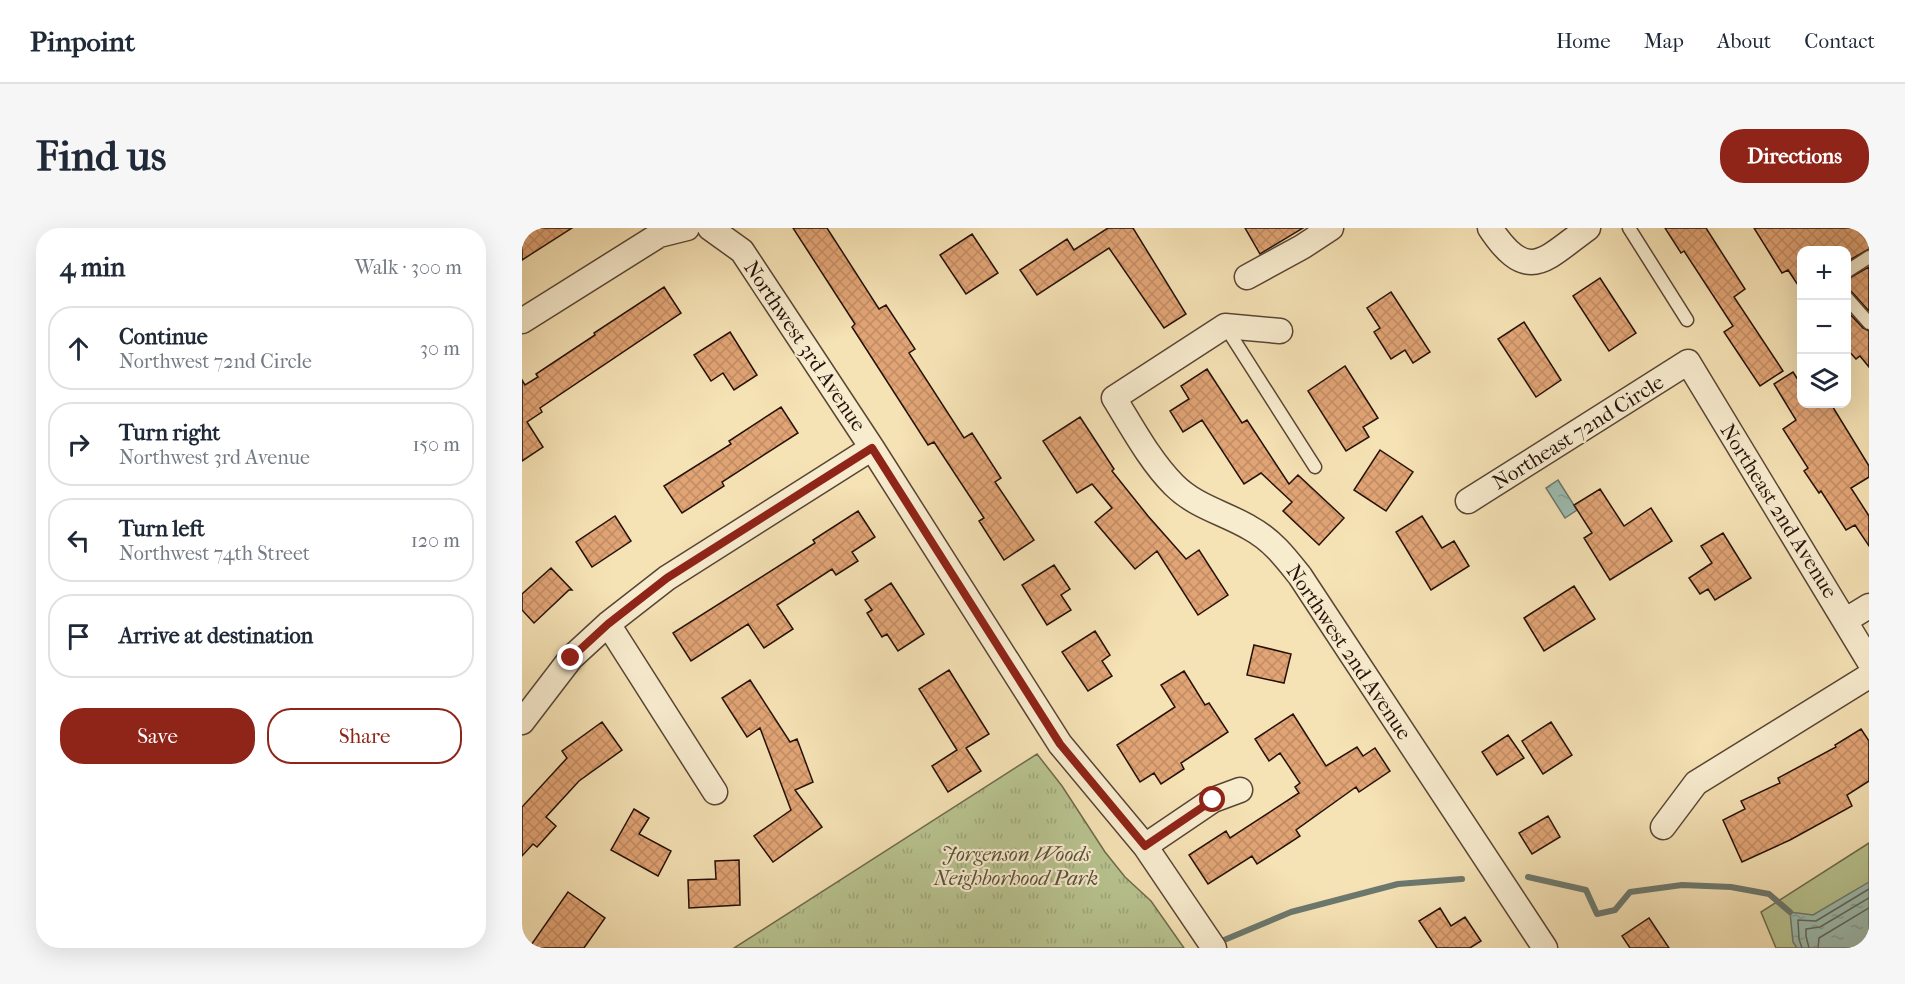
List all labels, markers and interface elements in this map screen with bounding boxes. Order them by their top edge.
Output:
text: Pinpoint [30,25,135,58]
text: Home [1556,29,1611,53]
text: Map [1644,29,1684,53]
text: About [1717,29,1771,53]
text: Contact [1804,29,1875,53]
button: Directions [1720,129,1869,183]
text: Find us [36,132,166,181]
map controls [1797,246,1851,408]
button: + [1797,246,1851,300]
text: 4 min [60,252,125,283]
text: Walk · 300 m [355,256,462,279]
street label: Northwest 3rd Avenue [739,256,871,436]
button: − [1797,300,1851,354]
text: Continue [119,324,208,350]
icon: ahead [62,332,95,365]
text: 30 m [420,337,460,360]
text: Northwest 72nd Circle [119,350,312,373]
button: layers [1797,354,1851,408]
street label: Northeast 72nd Circle [1488,370,1668,494]
text: Turn right [119,420,220,446]
street label: Northeast 2nd Avenue [1716,420,1842,602]
icon: right [62,428,95,461]
text: 150 m [412,433,460,456]
text: Northwest 3rd Avenue [119,446,310,469]
text: Turn left [119,516,205,542]
icon: left [62,524,95,557]
text: 120 m [411,529,460,552]
text: Northwest 74th Street [119,542,310,565]
street label: Northwest 2nd Avenue [1281,560,1417,744]
icon: arrive [62,620,95,653]
text: Arrive at destination [119,623,313,649]
route end [557,644,583,670]
button: Save [60,708,255,764]
button: Share [267,708,462,764]
route start [1199,786,1225,812]
park label: Jorgenson Woods Neighborhood Park [933,842,1098,890]

